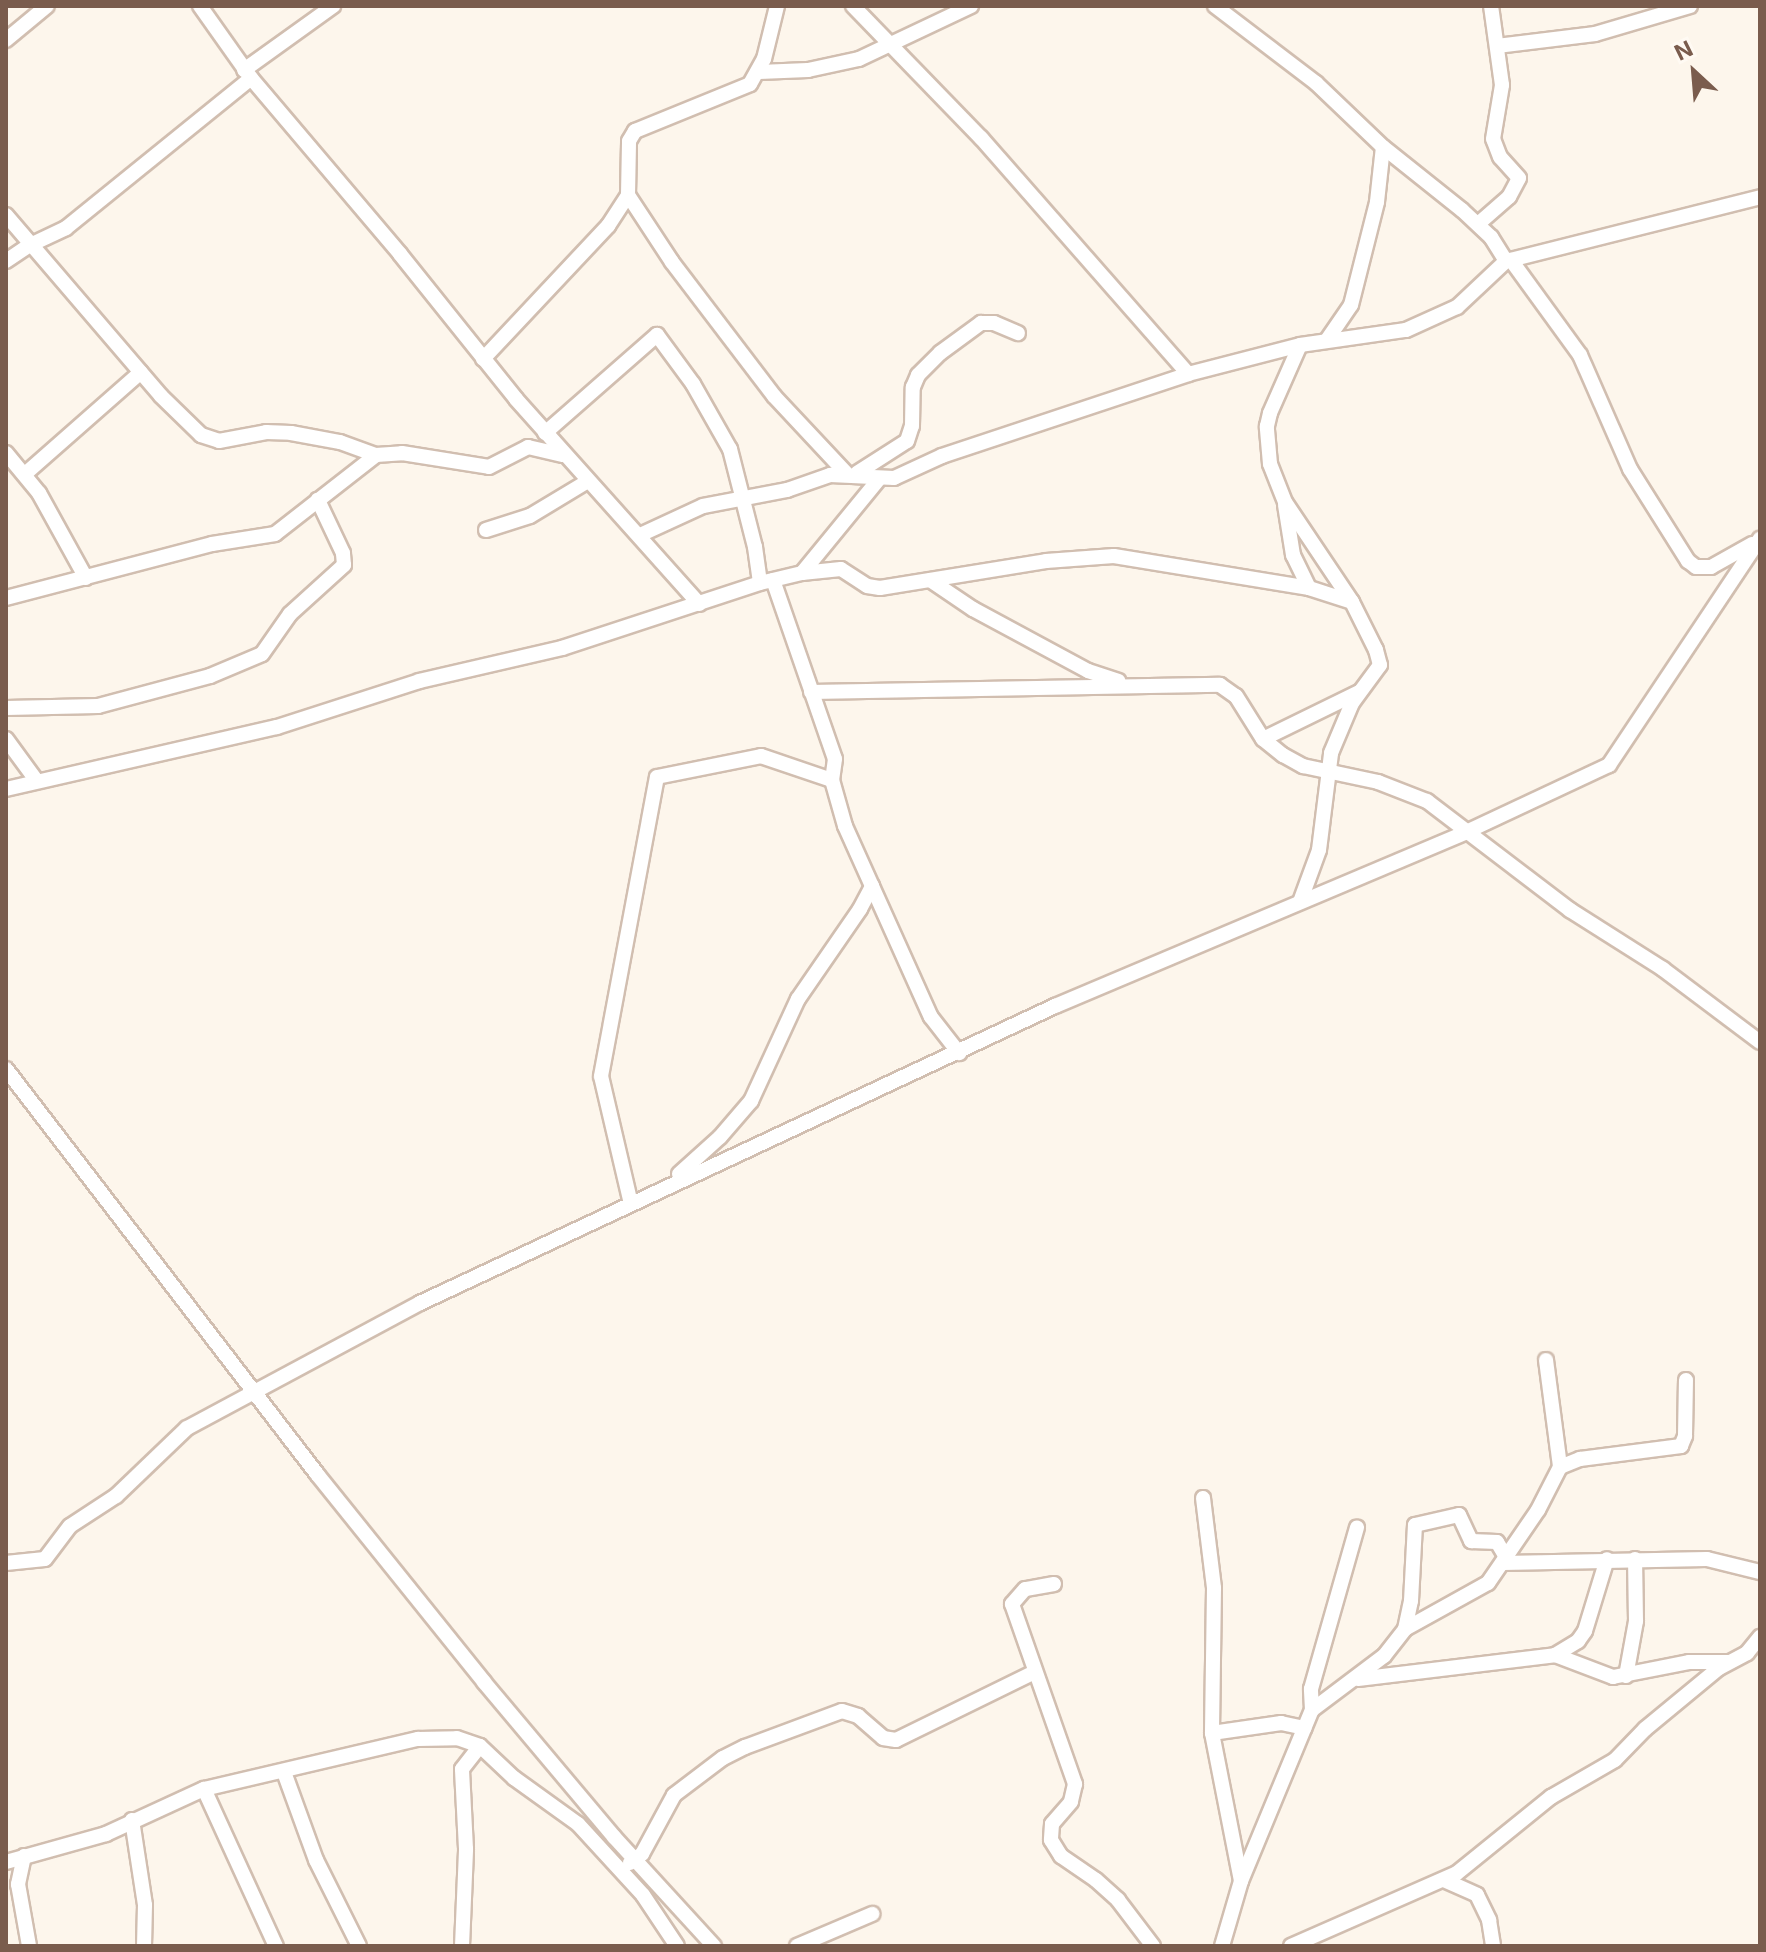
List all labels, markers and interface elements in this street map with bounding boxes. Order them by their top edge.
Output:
north arrow [1654,32,1734,112]
text: N [1670,35,1697,66]

